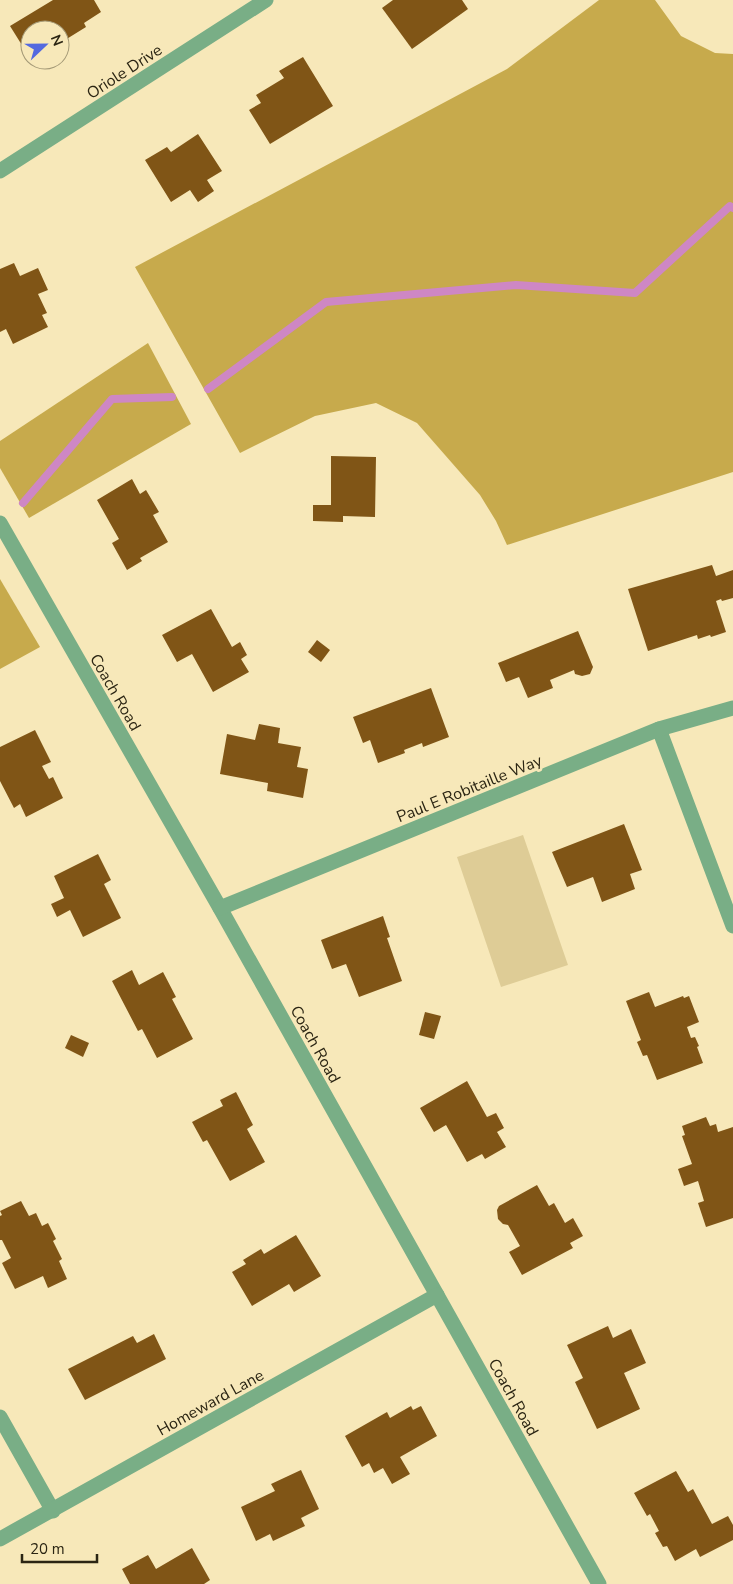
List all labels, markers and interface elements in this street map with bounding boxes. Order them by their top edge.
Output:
north arrow [20,20,70,70]
text: N [46,32,67,49]
street label: Oriole Drive [83,39,167,104]
street label: Coach Road [84,650,146,735]
street label: Paul E Robitaille Way [393,749,546,828]
street label: Coach Road [285,1002,345,1087]
street label: Coach Road [483,1355,543,1440]
street label: Homeward Lane [153,1364,268,1441]
scale bar [22,1532,98,1564]
text: 20 m [30,1539,65,1559]

